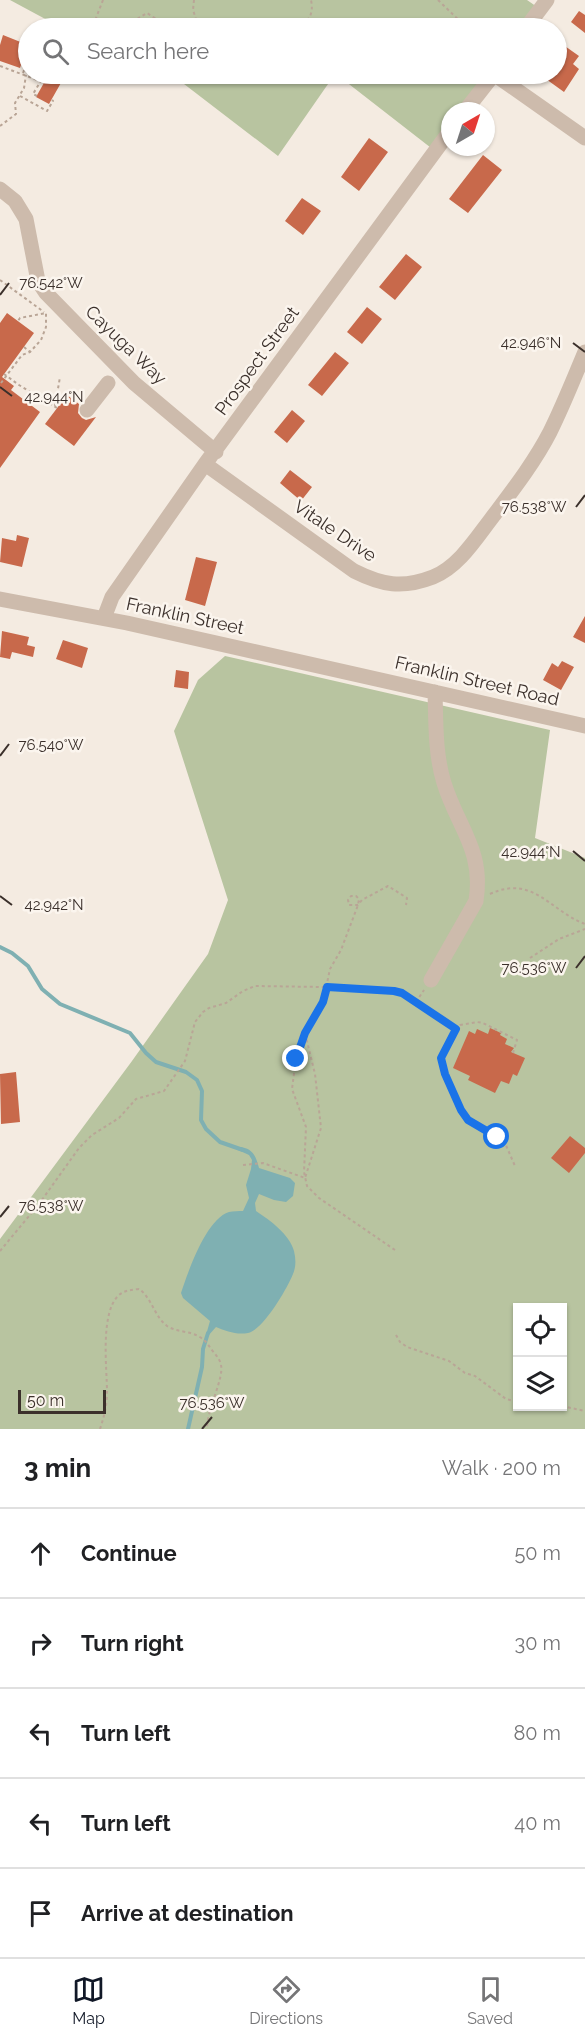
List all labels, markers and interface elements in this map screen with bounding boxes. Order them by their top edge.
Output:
search box [18,18,567,84]
icon: search [39,35,72,68]
text: Search here [87,38,209,64]
north arrow [441,102,495,156]
text: 76.542°W [19,274,83,292]
street label: Cayuga Way [82,301,171,389]
street label: Prospect Street [210,302,303,419]
text: 42.946°N [501,334,561,352]
text: 42.944°N [24,388,84,406]
street label: Vitale Drive [290,495,381,566]
text: 76.538°W [502,498,567,516]
street label: Franklin Street [124,593,246,638]
street label: Franklin Street Road [393,651,561,710]
text: 76.540°W [19,736,84,754]
text: 42.944°N [501,843,561,861]
text: 42.942°N [24,896,84,914]
text: 76.536°W [502,959,567,977]
route end [282,1045,308,1071]
route start [483,1123,509,1149]
text: 76.538°W [19,1197,84,1215]
map controls [513,1303,567,1411]
button: locate [513,1303,567,1357]
button: layers [513,1357,567,1411]
scale bar [18,1387,106,1414]
text: 50 m [27,1391,64,1410]
text: 76.536°W [180,1394,245,1412]
text: 3 min [24,1453,91,1483]
text: Walk · 200 m [442,1456,561,1480]
icon: ahead [24,1537,57,1570]
text: Continue [81,1540,177,1566]
text: 50 m [514,1541,561,1565]
icon: right [24,1627,57,1660]
text: Turn right [81,1630,184,1656]
text: 30 m [515,1631,561,1655]
icon: left [24,1717,57,1750]
text: Turn left [81,1720,171,1746]
text: 80 m [513,1721,561,1745]
icon: left [24,1807,57,1840]
text: Turn left [81,1810,171,1836]
text: 40 m [514,1811,561,1835]
icon: arrive [24,1897,57,1930]
text: Arrive at destination [81,1900,294,1926]
tab: Map [72,1973,105,2028]
tab: Directions [249,1973,323,2028]
tab: Saved [467,1973,513,2028]

